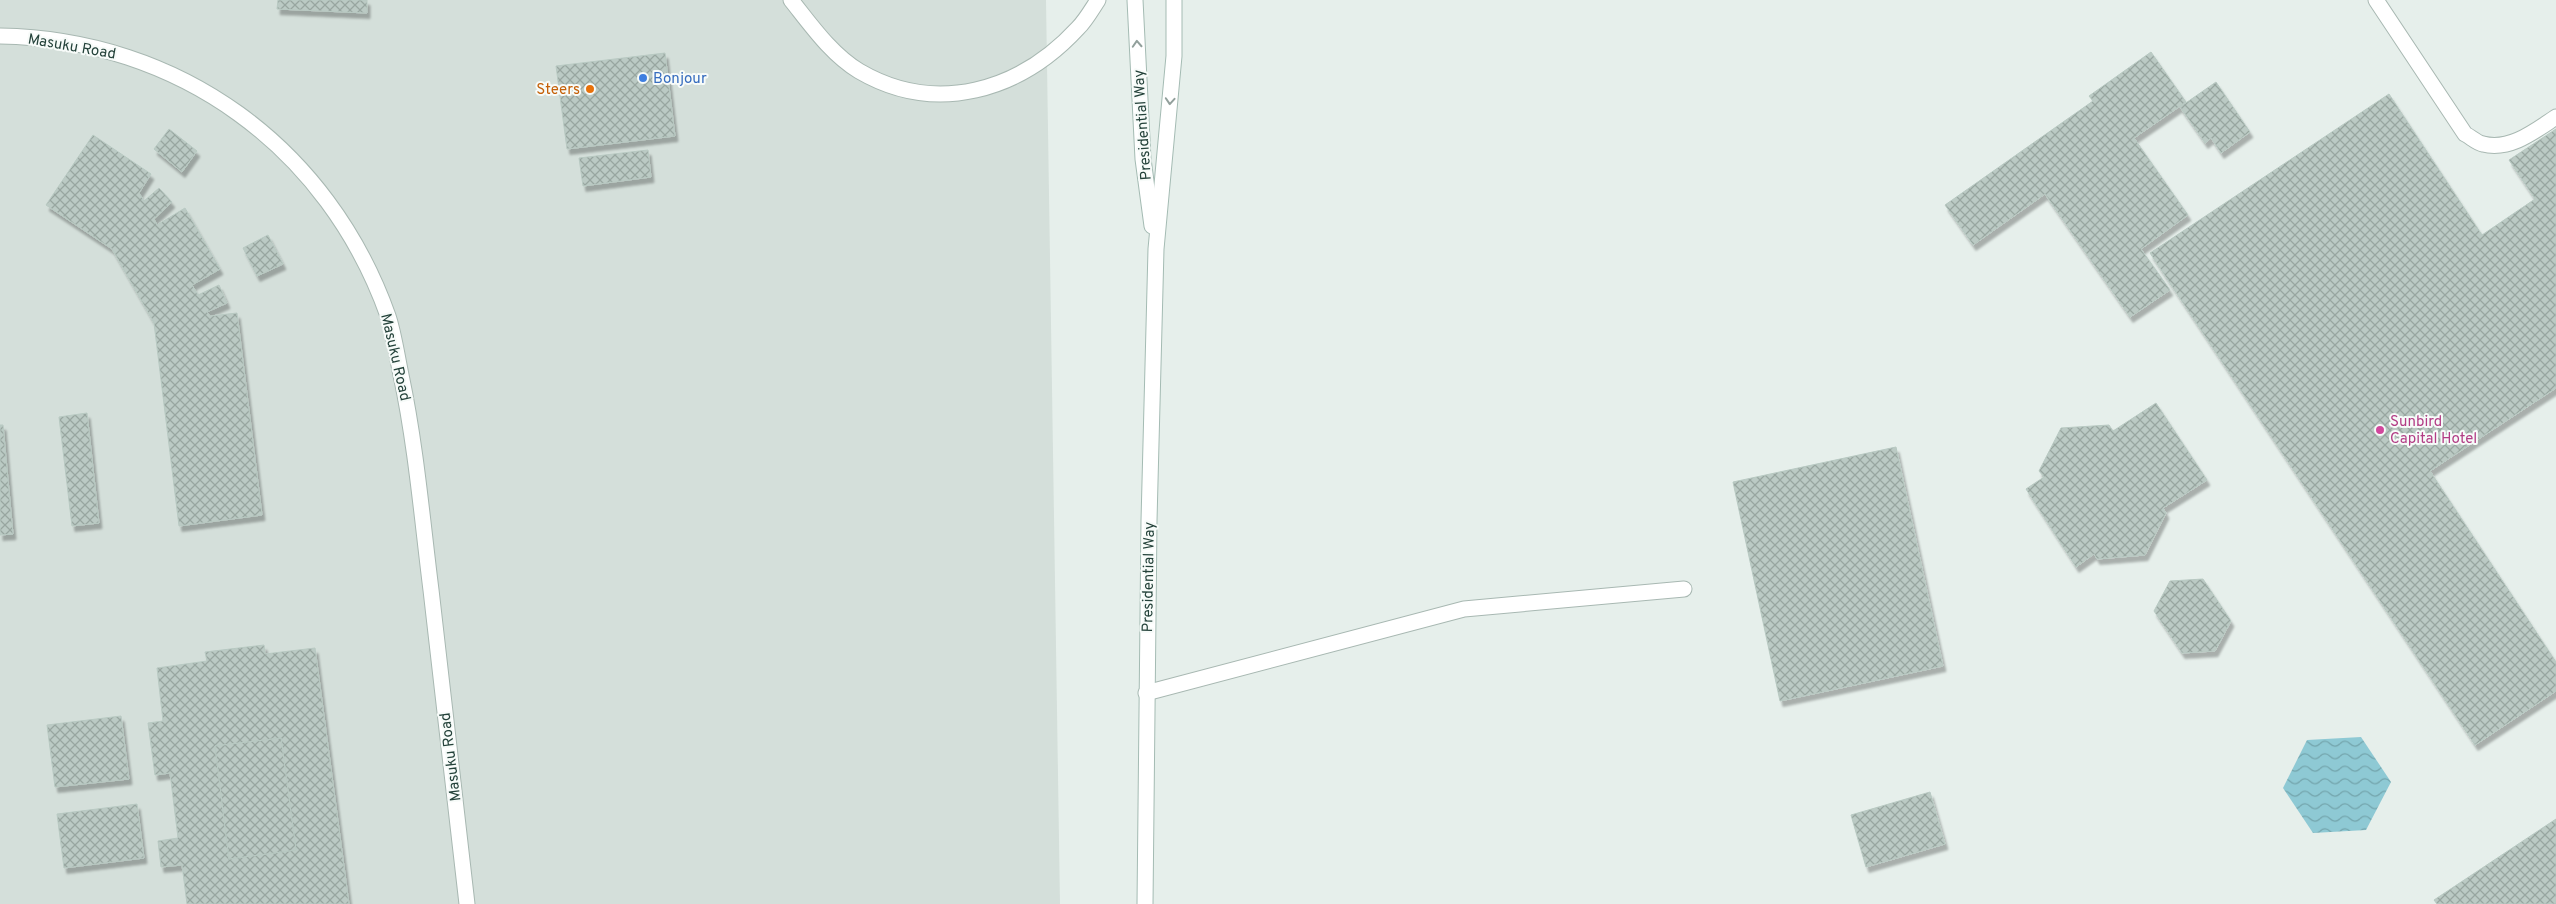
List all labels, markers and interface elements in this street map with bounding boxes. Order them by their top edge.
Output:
street label: Masuku Road [26,30,117,65]
one-way arrow [1132,40,1143,48]
street label: Presidential Way [1130,69,1157,181]
place label: Bonjour [653,70,707,89]
marker: Bonjour [637,72,649,84]
place label: Steers [536,81,580,100]
marker: Steers [584,83,596,95]
one-way arrow [1165,97,1176,105]
street label: Masuku Road [375,312,414,403]
place label: Sunbird Capital Hotel [2390,413,2477,449]
marker: Sunbird Capital Hotel [2374,424,2386,436]
street label: Presidential Way [1139,521,1160,633]
street label: Masuku Road [437,711,466,802]

